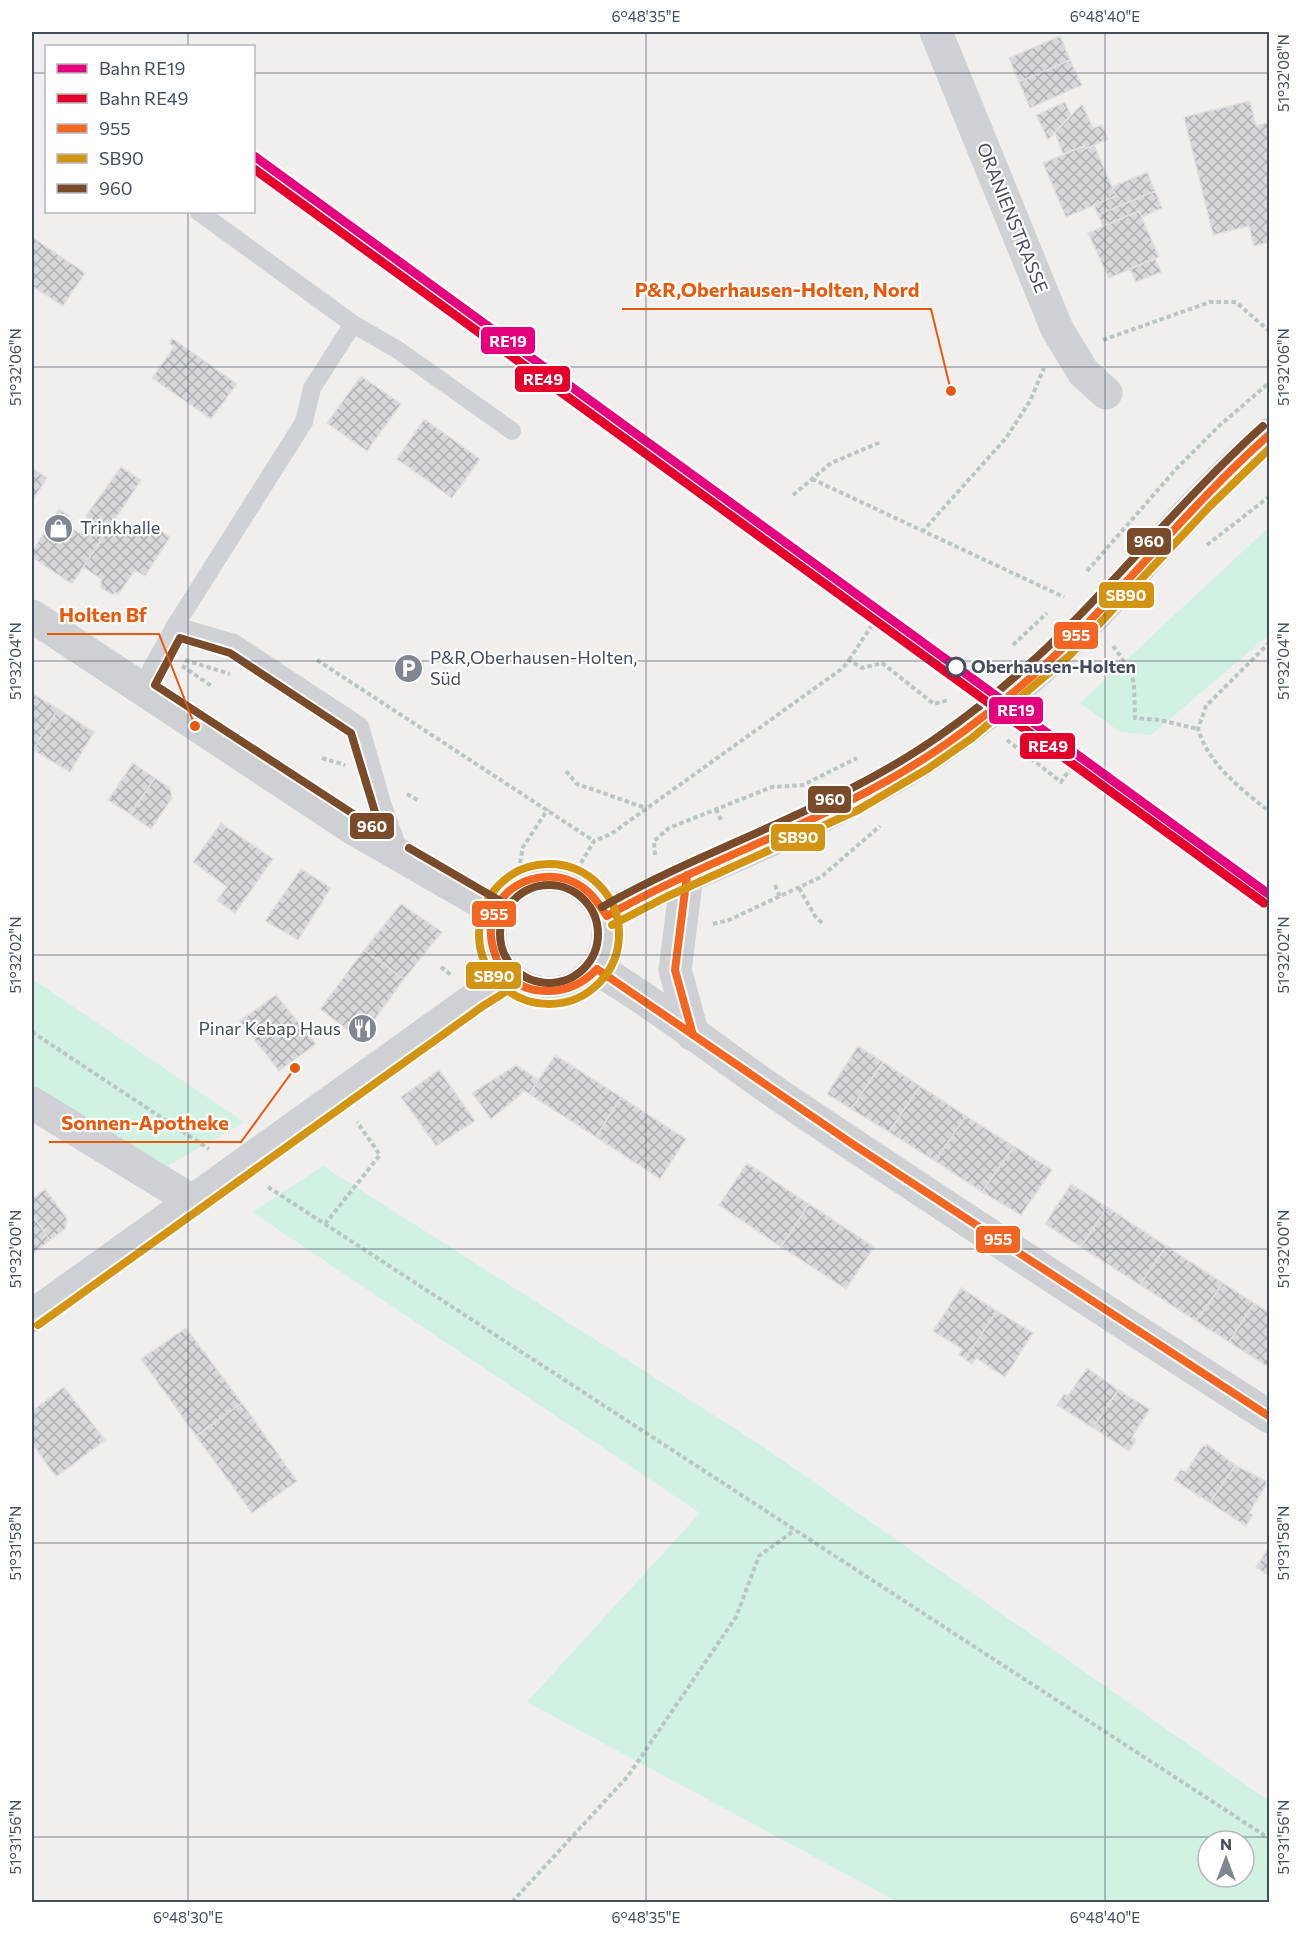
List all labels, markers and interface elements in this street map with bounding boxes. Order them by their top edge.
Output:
text: 6°48'35"E [612,7,681,25]
text: 6°48'40"E [1070,7,1140,25]
text: 51°32'08"N [1274,34,1292,112]
legend [45,45,255,213]
text: Bahn RE19 [99,57,185,79]
text: Bahn RE49 [99,87,188,109]
text: 955 [99,117,131,139]
street label: ORANIENSTRASSE [973,139,1053,296]
text: SB90 [99,147,144,169]
text: 960 [99,177,133,199]
callout: P&R,Oberhausen-Holten, Nord [622,271,931,309]
text: P&R,Oberhausen-Holten, Nord [635,277,919,301]
line badge: RE19 [480,326,536,355]
text: 51°32'06"N [6,328,24,406]
text: 51°32'06"N [1274,328,1292,406]
text: RE19 [489,331,527,350]
line badge: RE49 [514,365,571,393]
text: RE49 [523,369,563,388]
shop icon: Trinkhalle [43,512,75,544]
place label: Trinkhalle [80,516,160,538]
line badge: 960 [1126,527,1172,556]
text: 960 [1134,531,1164,550]
line badge: SB90 [1098,581,1155,609]
text: SB90 [1106,585,1146,604]
callout: Holten Bf [47,596,159,634]
text: Holten Bf [59,602,148,626]
line badge: 955 [1053,621,1099,650]
text: 51°32'04"N [6,622,24,700]
text: 51°32'04"N [1274,622,1292,700]
text: 955 [1062,625,1090,644]
place label: P&R,Oberhausen-Holten, Süd [430,646,637,689]
parking icon: P&R,Oberhausen-Holten, Süd [393,652,425,684]
place label: Oberhausen-Holten [971,655,1136,677]
marker: Oberhausen-Holten [946,657,966,677]
line badge: RE19 [988,696,1044,725]
text: RE19 [997,700,1035,719]
line badge: RE49 [1019,732,1076,760]
text: RE49 [1028,736,1068,755]
line badge: 960 [807,785,852,814]
text: 960 [815,789,845,808]
line badge: 960 [349,812,395,840]
text: 960 [357,816,387,835]
line badge: SB90 [770,823,826,852]
text: SB90 [778,827,818,846]
line badge: 955 [471,900,517,928]
text: 955 [480,904,508,923]
text: 51°32'02"N [6,916,24,994]
text: 51°32'02"N [1274,916,1292,994]
line badge: SB90 [465,961,522,990]
text: SB90 [474,966,514,985]
restaurant icon: Pinar Kebap Haus [346,1013,378,1045]
place label: Pinar Kebap Haus [198,1017,341,1039]
callout: Sonnen-Apotheke [49,1104,241,1142]
text: Sonnen-Apotheke [61,1110,229,1134]
text: 51°32'00"N [6,1210,24,1288]
text: 51°32'00"N [1274,1210,1292,1288]
line badge: 955 [975,1225,1021,1254]
text: 955 [984,1229,1012,1248]
text: 51°31'58"N [6,1506,24,1580]
text: 51°31'58"N [1274,1506,1292,1580]
text: 51°31'56"N [6,1800,24,1874]
text: 51°31'56"N [1274,1800,1292,1874]
north arrow [1196,1829,1256,1889]
text: N [1220,1834,1232,1853]
text: 6°48'30"E [153,1908,223,1926]
text: 6°48'35"E [612,1908,681,1926]
text: 6°48'40"E [1070,1908,1140,1926]

